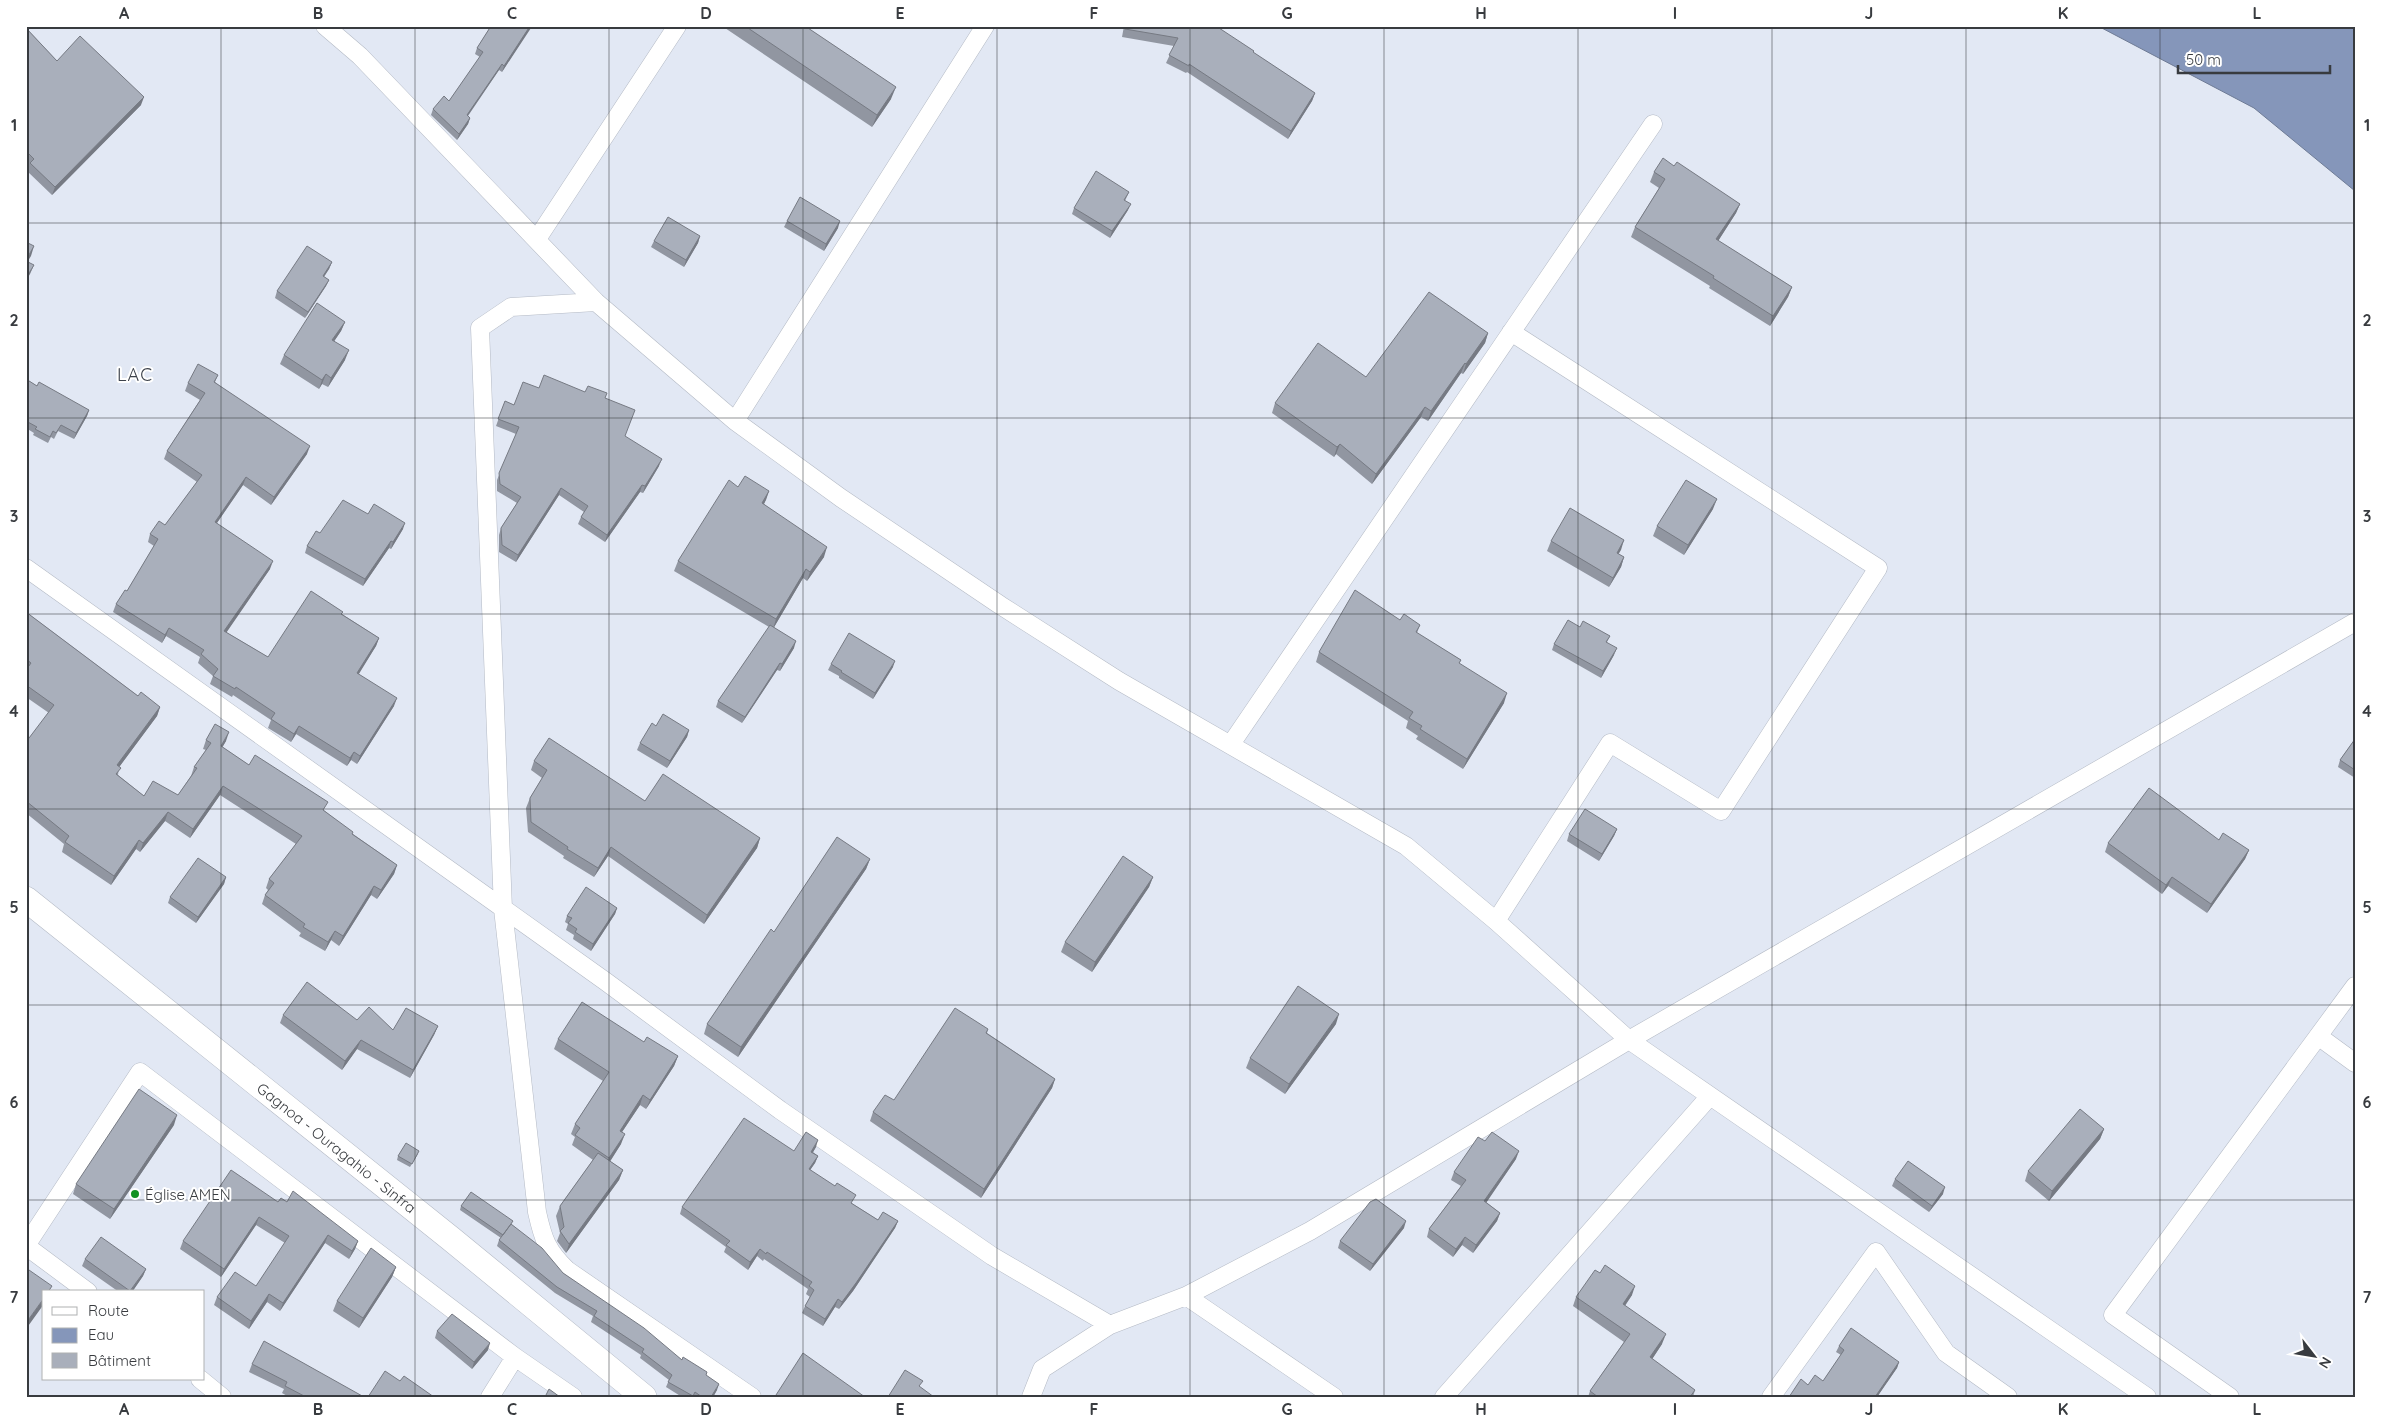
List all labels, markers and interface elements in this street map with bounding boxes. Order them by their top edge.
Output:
text: A [119,3,130,23]
text: B [313,3,323,23]
text: C [507,3,517,23]
text: D [700,3,712,23]
text: E [895,3,905,23]
text: F [1090,3,1099,23]
text: G [1281,3,1293,23]
text: H [1475,3,1487,23]
text: I [1673,3,1677,23]
text: J [1865,3,1873,23]
text: K [2058,3,2068,23]
text: L [2253,3,2262,23]
scale bar [2178,42,2331,74]
text: 50 m [2186,50,2221,69]
text: 1 [11,115,17,135]
text: 1 [2364,115,2370,135]
text: 2 [9,310,19,330]
text: 2 [2362,310,2372,330]
district label: LAC [117,363,153,386]
text: 3 [10,506,18,526]
text: 3 [2363,506,2371,526]
text: 4 [9,701,19,721]
text: 4 [2362,701,2372,721]
text: 5 [9,897,19,917]
text: 5 [2362,897,2372,917]
street label: Gagnoa - Ouragahio - Sinfra [253,1078,420,1217]
text: 6 [10,1092,19,1112]
text: 6 [2363,1092,2372,1112]
place label: Église AMEN [145,1185,231,1204]
marker: Église AMEN [129,1188,141,1200]
text: 7 [10,1287,19,1307]
text: 7 [2363,1287,2372,1307]
legend [42,1290,205,1380]
text: Route [88,1301,129,1320]
text: Eau [88,1325,114,1344]
north arrow [2288,1330,2338,1380]
text: Bâtiment [88,1351,151,1370]
text: N [2315,1354,2336,1372]
text: A [119,1399,130,1419]
text: B [313,1399,323,1419]
text: C [507,1399,517,1419]
text: D [700,1399,712,1419]
text: E [895,1399,905,1419]
text: F [1090,1399,1099,1419]
text: G [1281,1399,1293,1419]
text: H [1475,1399,1487,1419]
text: I [1673,1399,1677,1419]
text: J [1865,1399,1873,1419]
text: K [2058,1399,2068,1419]
text: L [2253,1399,2262,1419]

